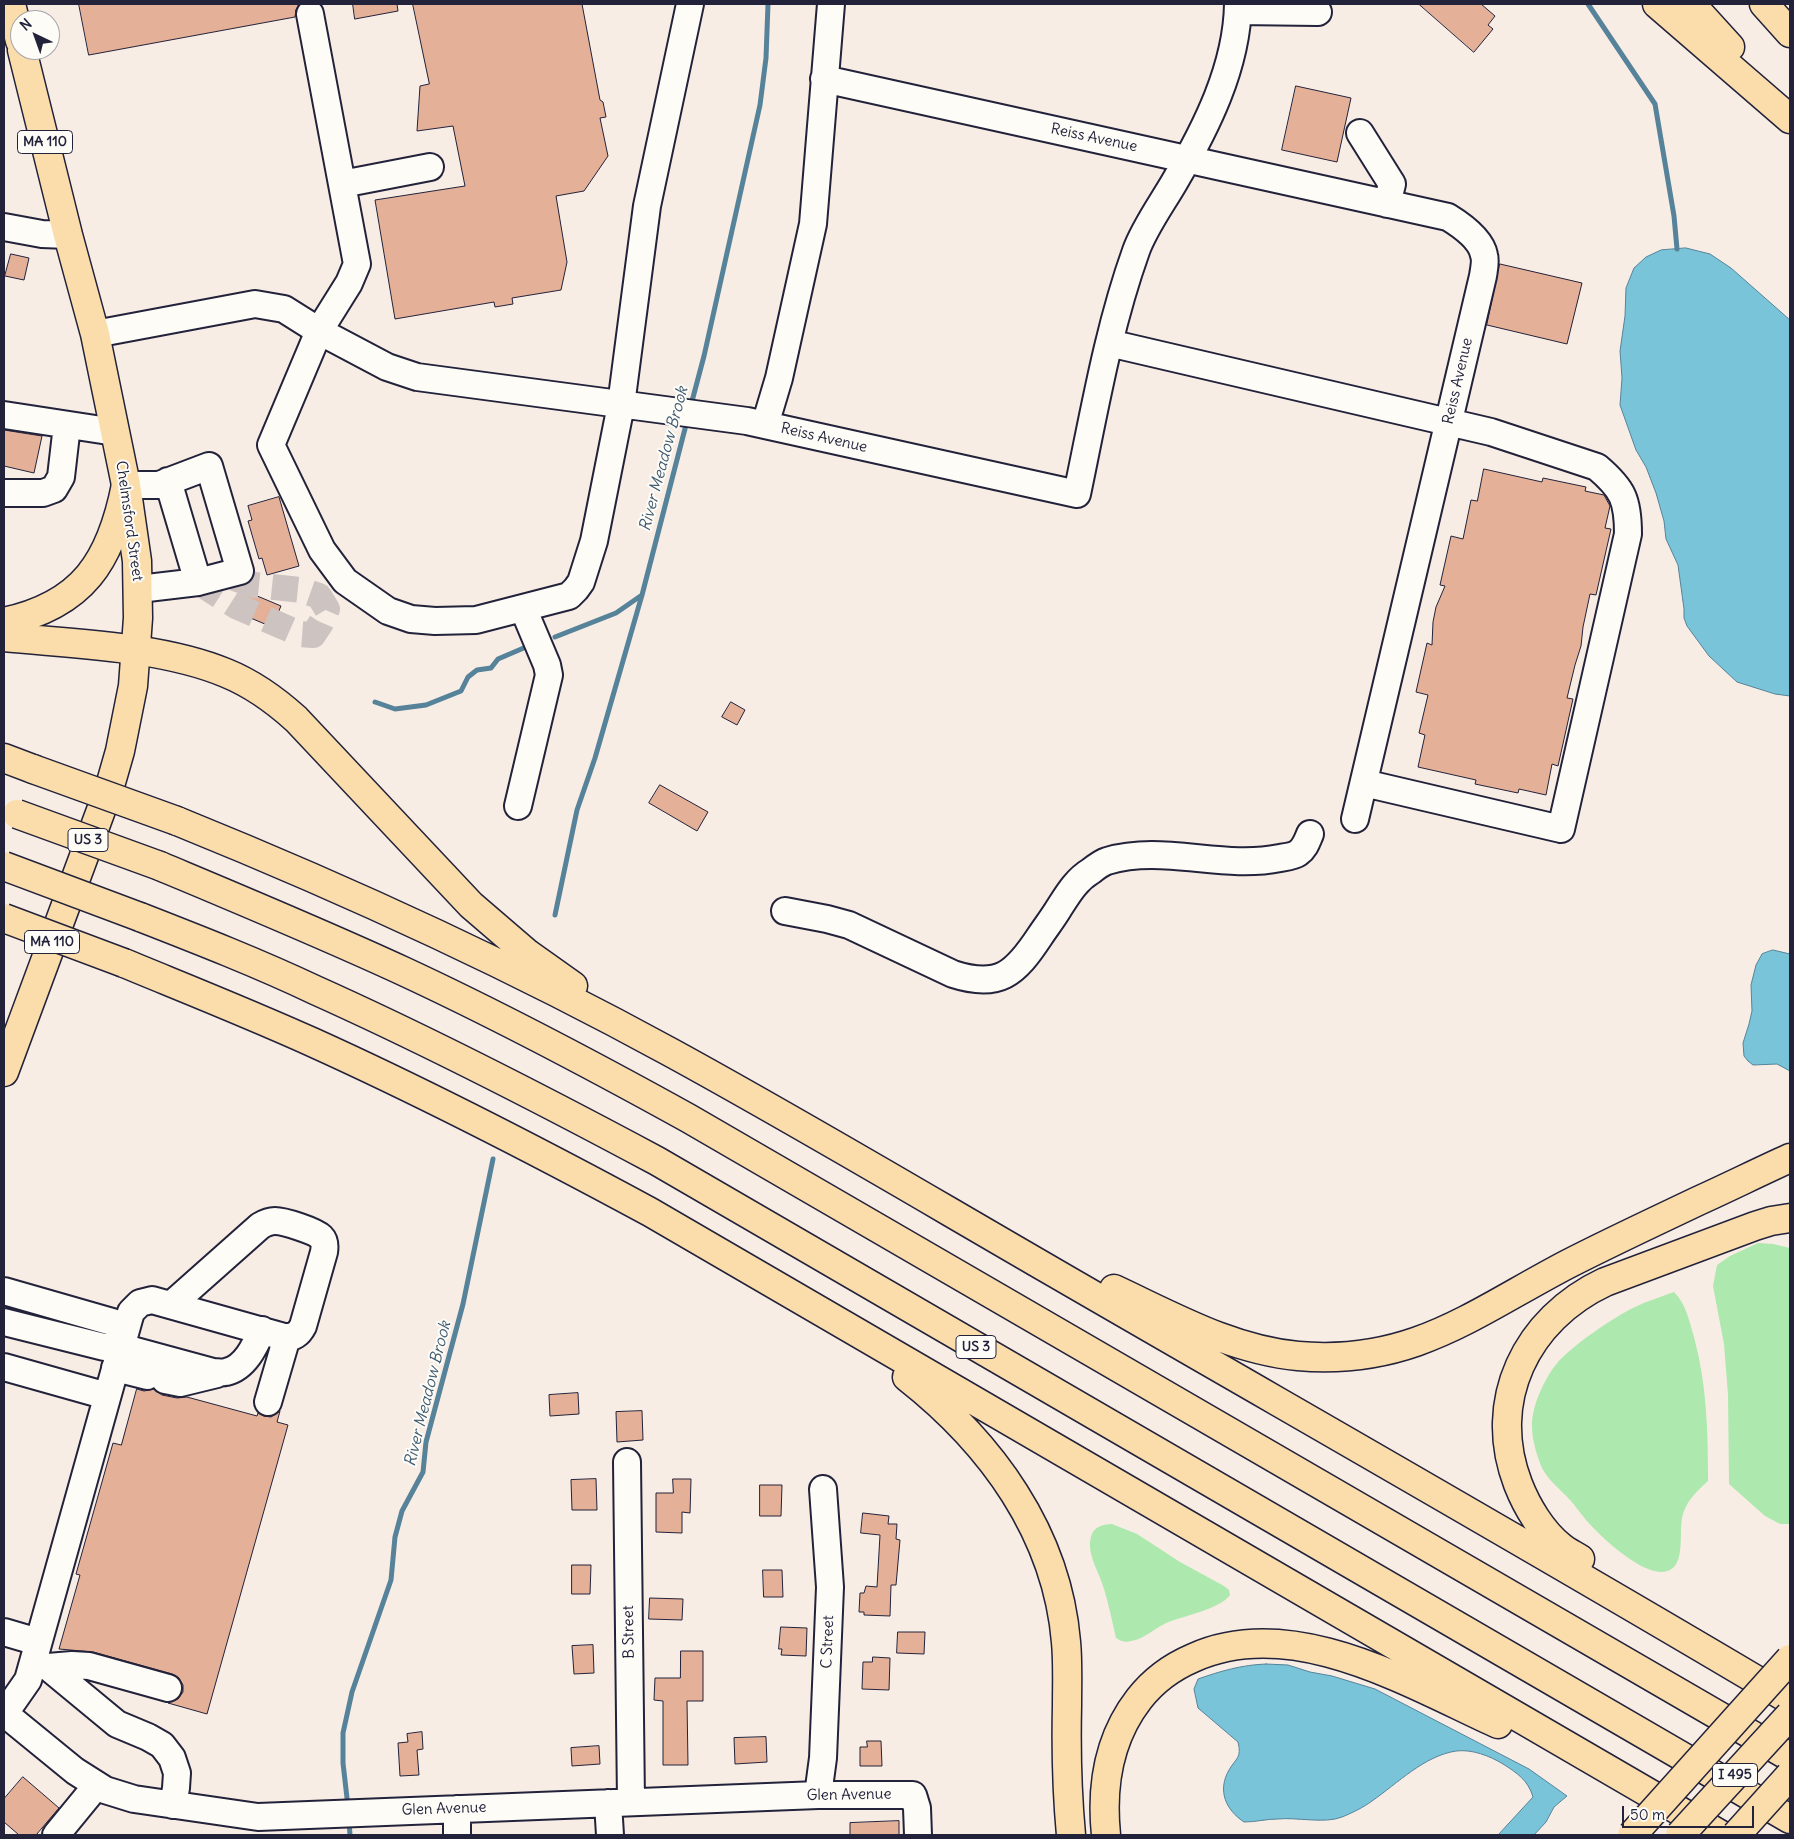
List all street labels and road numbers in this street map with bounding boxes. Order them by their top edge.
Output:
street label: Reiss Avenue [1049,120,1139,156]
road number: MA 110 [18,130,72,154]
street label: Reiss Avenue [1439,336,1477,426]
street label: Reiss Avenue [779,419,869,457]
street label: Chelmsford Street [112,460,146,582]
road number: US 3 [68,828,108,852]
road number: MA 110 [24,930,80,954]
road number: US 3 [956,1335,996,1358]
street label: B Street [620,1605,638,1659]
street label: C Street [818,1615,838,1669]
road number: I 495 [1712,1764,1758,1786]
street label: Glen Avenue [806,1785,892,1805]
street label: Glen Avenue [401,1799,487,1819]

